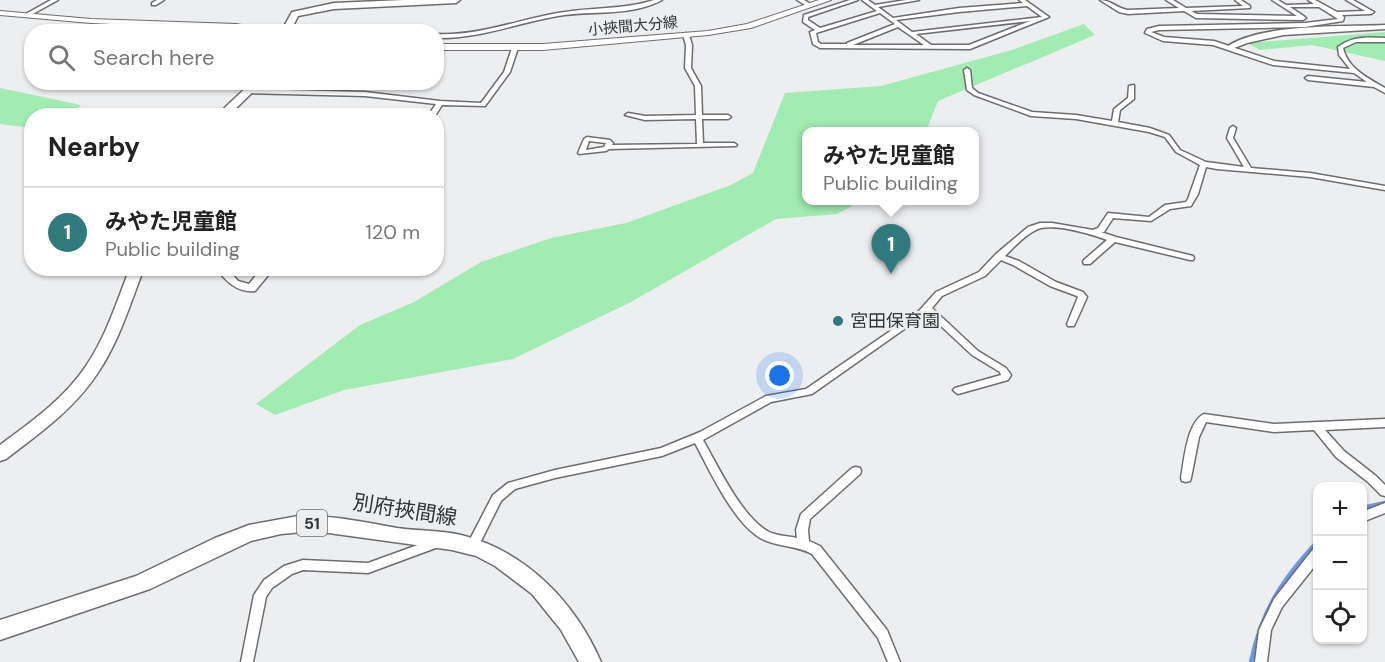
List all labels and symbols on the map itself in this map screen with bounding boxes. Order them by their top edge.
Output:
street label: 小挾間大分線 [587,12,679,40]
pin: 1 [872,224,910,274]
place label: 宮田保育園 [850,309,940,333]
marker: 宮田保育園 [831,314,845,328]
your location [765,361,794,390]
street label: 別府挾間線 [351,488,459,532]
road number: 51 [297,510,327,536]

